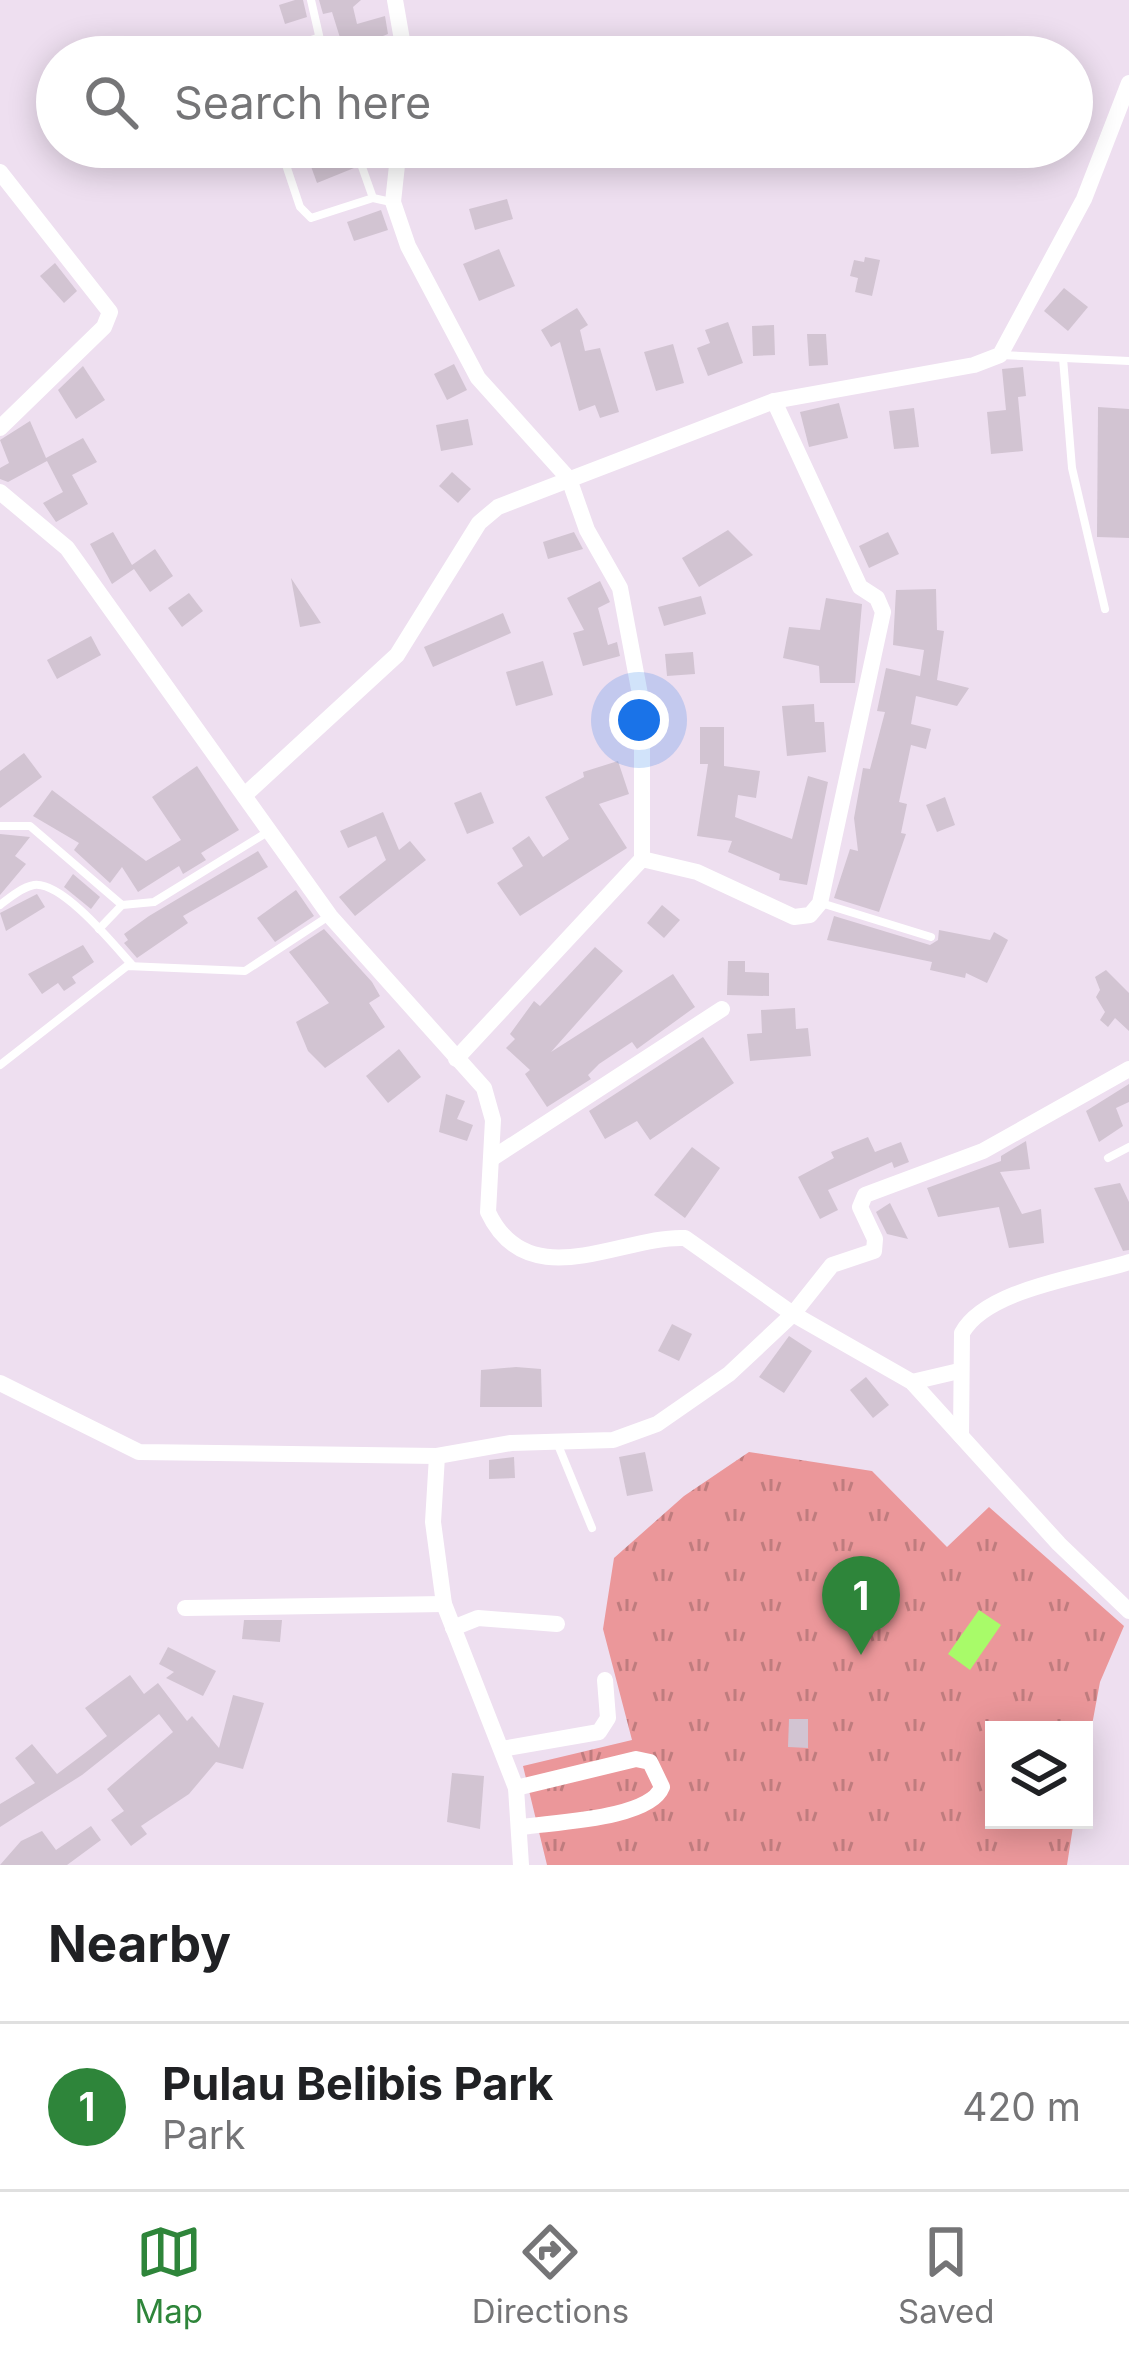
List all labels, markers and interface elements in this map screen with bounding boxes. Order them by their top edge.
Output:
search box [36,36,1093,168]
icon: search [78,69,144,135]
text: Search here [174,75,431,130]
your location [609,690,669,750]
pin: 1 [822,1556,900,1655]
map controls [985,1721,1093,1829]
button: layers [985,1721,1093,1829]
text: Nearby [48,1913,231,1974]
text: Pulau Belibis Park [162,2056,553,2111]
text: 1 [79,2083,95,2130]
text: 420 m [962,2083,1081,2130]
text: Park [162,2111,246,2158]
tab: Map [134,2219,203,2331]
tab: Directions [472,2219,629,2331]
tab: Saved [898,2219,995,2331]

